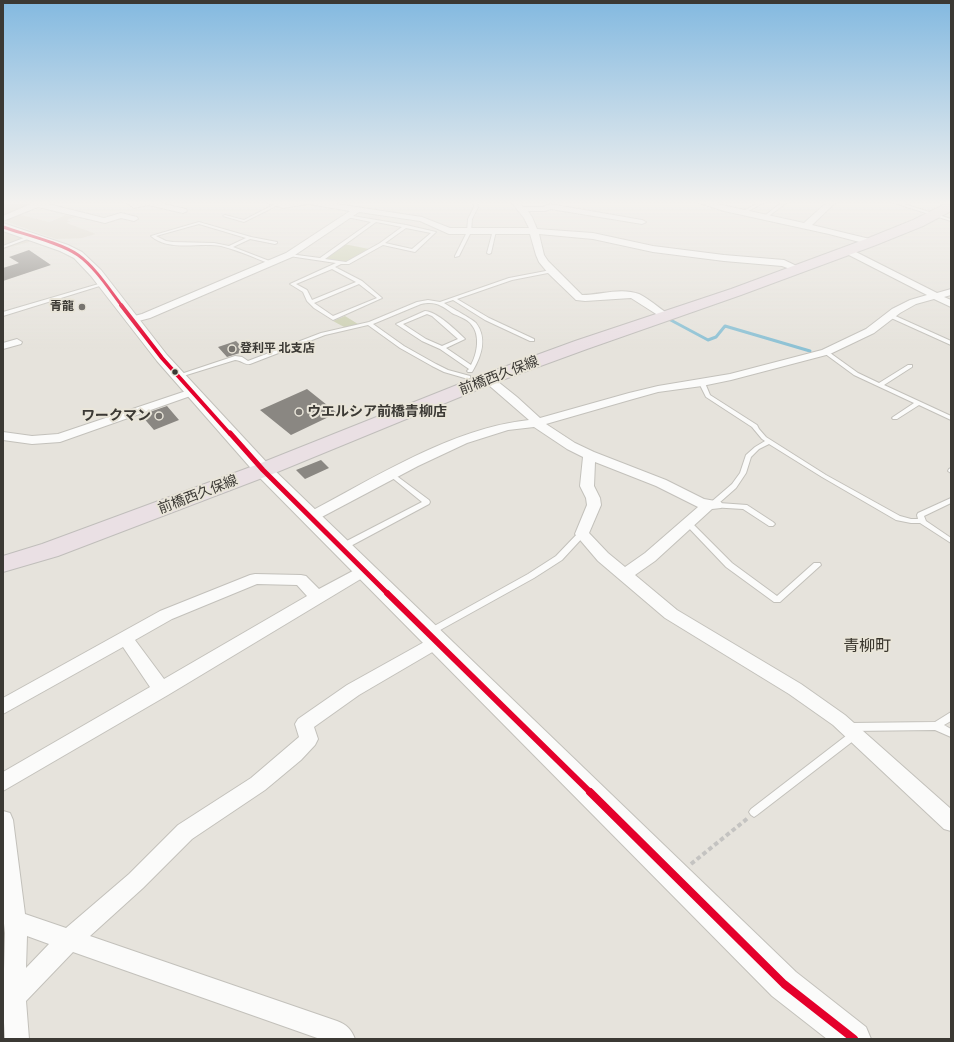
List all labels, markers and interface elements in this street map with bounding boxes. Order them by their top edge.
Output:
place label: 青龍 [50,300,74,314]
marker: 青龍 [77,302,87,312]
place label: 登利平 北支店 [240,342,315,356]
marker: 登利平 北支店 [227,344,237,354]
street label: 前橋西久保線 [457,353,541,399]
unlabelled marker [170,367,180,377]
place label: ウエルシア前橋青柳店 [307,404,447,420]
marker: ウエルシア前橋青柳店 [294,407,304,417]
place label: ワークマン [81,408,151,424]
marker: ワークマン [154,411,164,421]
street label: 前橋西久保線 [156,472,240,518]
district label: 青柳町 [843,637,891,657]

